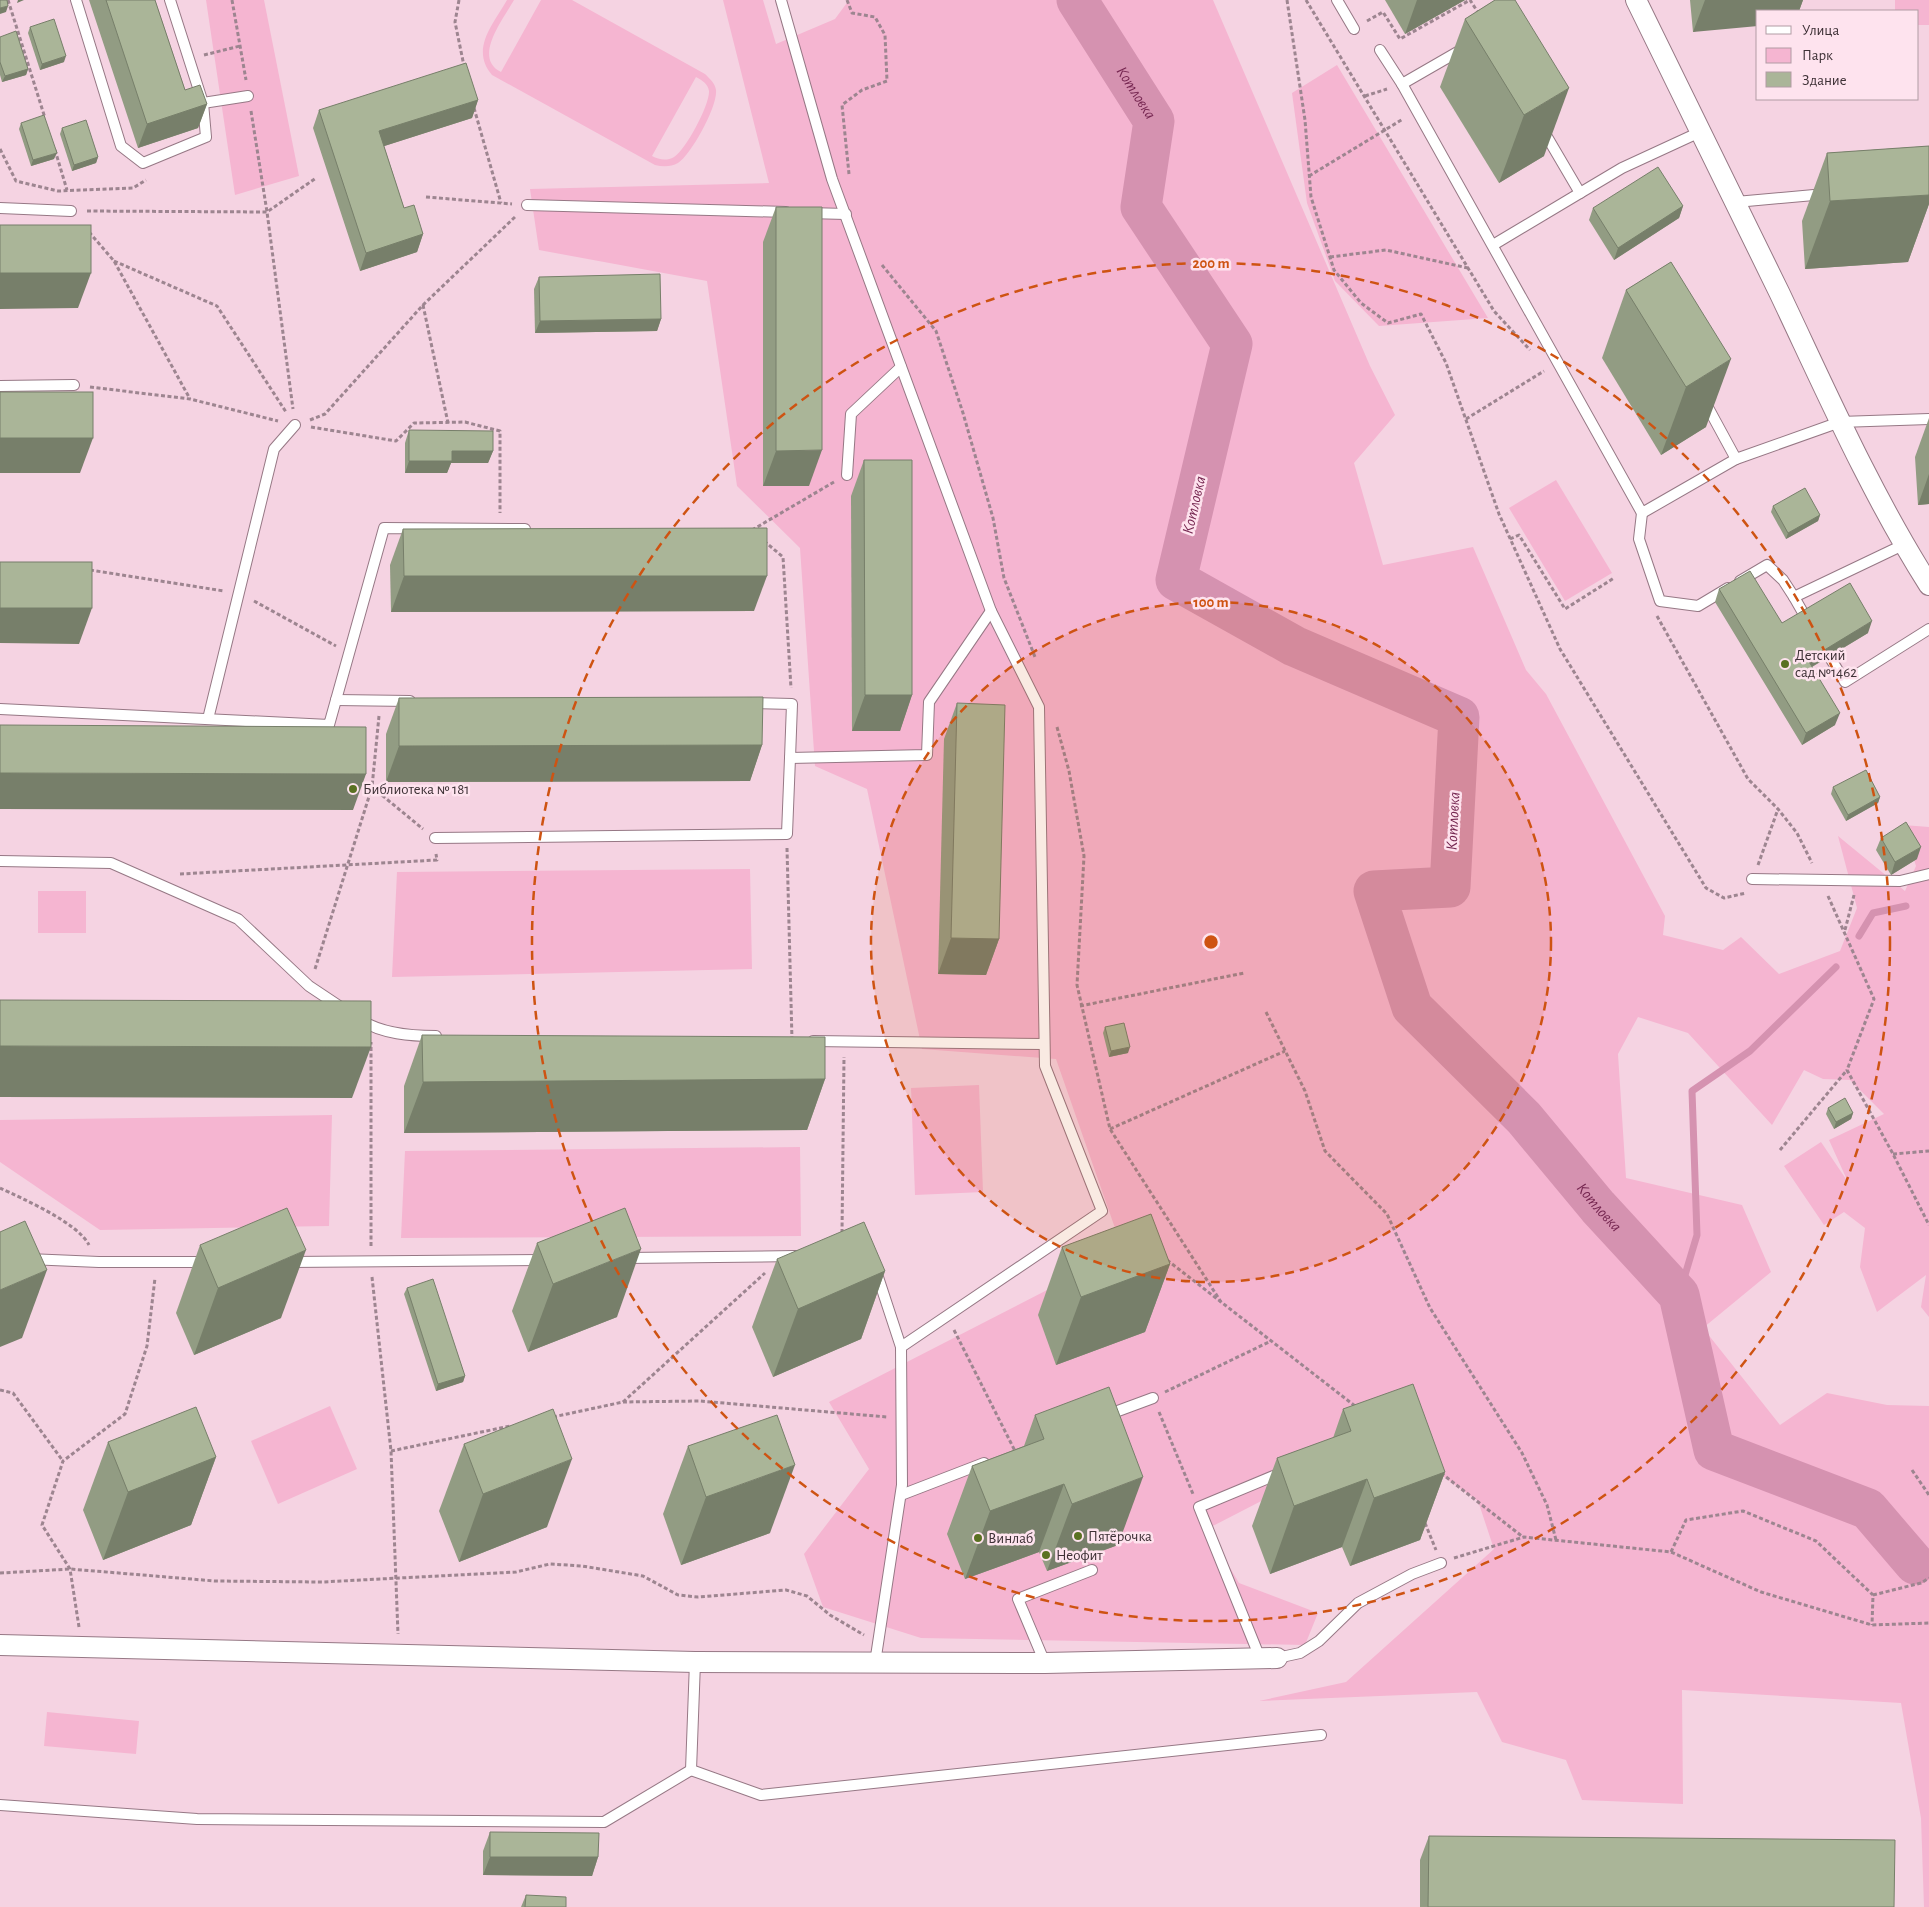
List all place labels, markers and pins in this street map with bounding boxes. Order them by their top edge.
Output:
place label: Детский сад №1462 [1795,648,1857,680]
marker: Детский сад №1462 [1779,658,1791,670]
place label: Библиотека № 181 [363,782,470,797]
marker: Библиотека № 181 [347,783,359,795]
centre of rings [1202,933,1220,951]
place label: Пятёрочка [1088,1529,1152,1544]
marker: Пятёрочка [1072,1530,1084,1542]
place label: Винлаб [988,1531,1033,1546]
marker: Винлаб [972,1532,984,1544]
place label: Неофит [1056,1548,1103,1563]
marker: Неофит [1040,1549,1052,1561]

